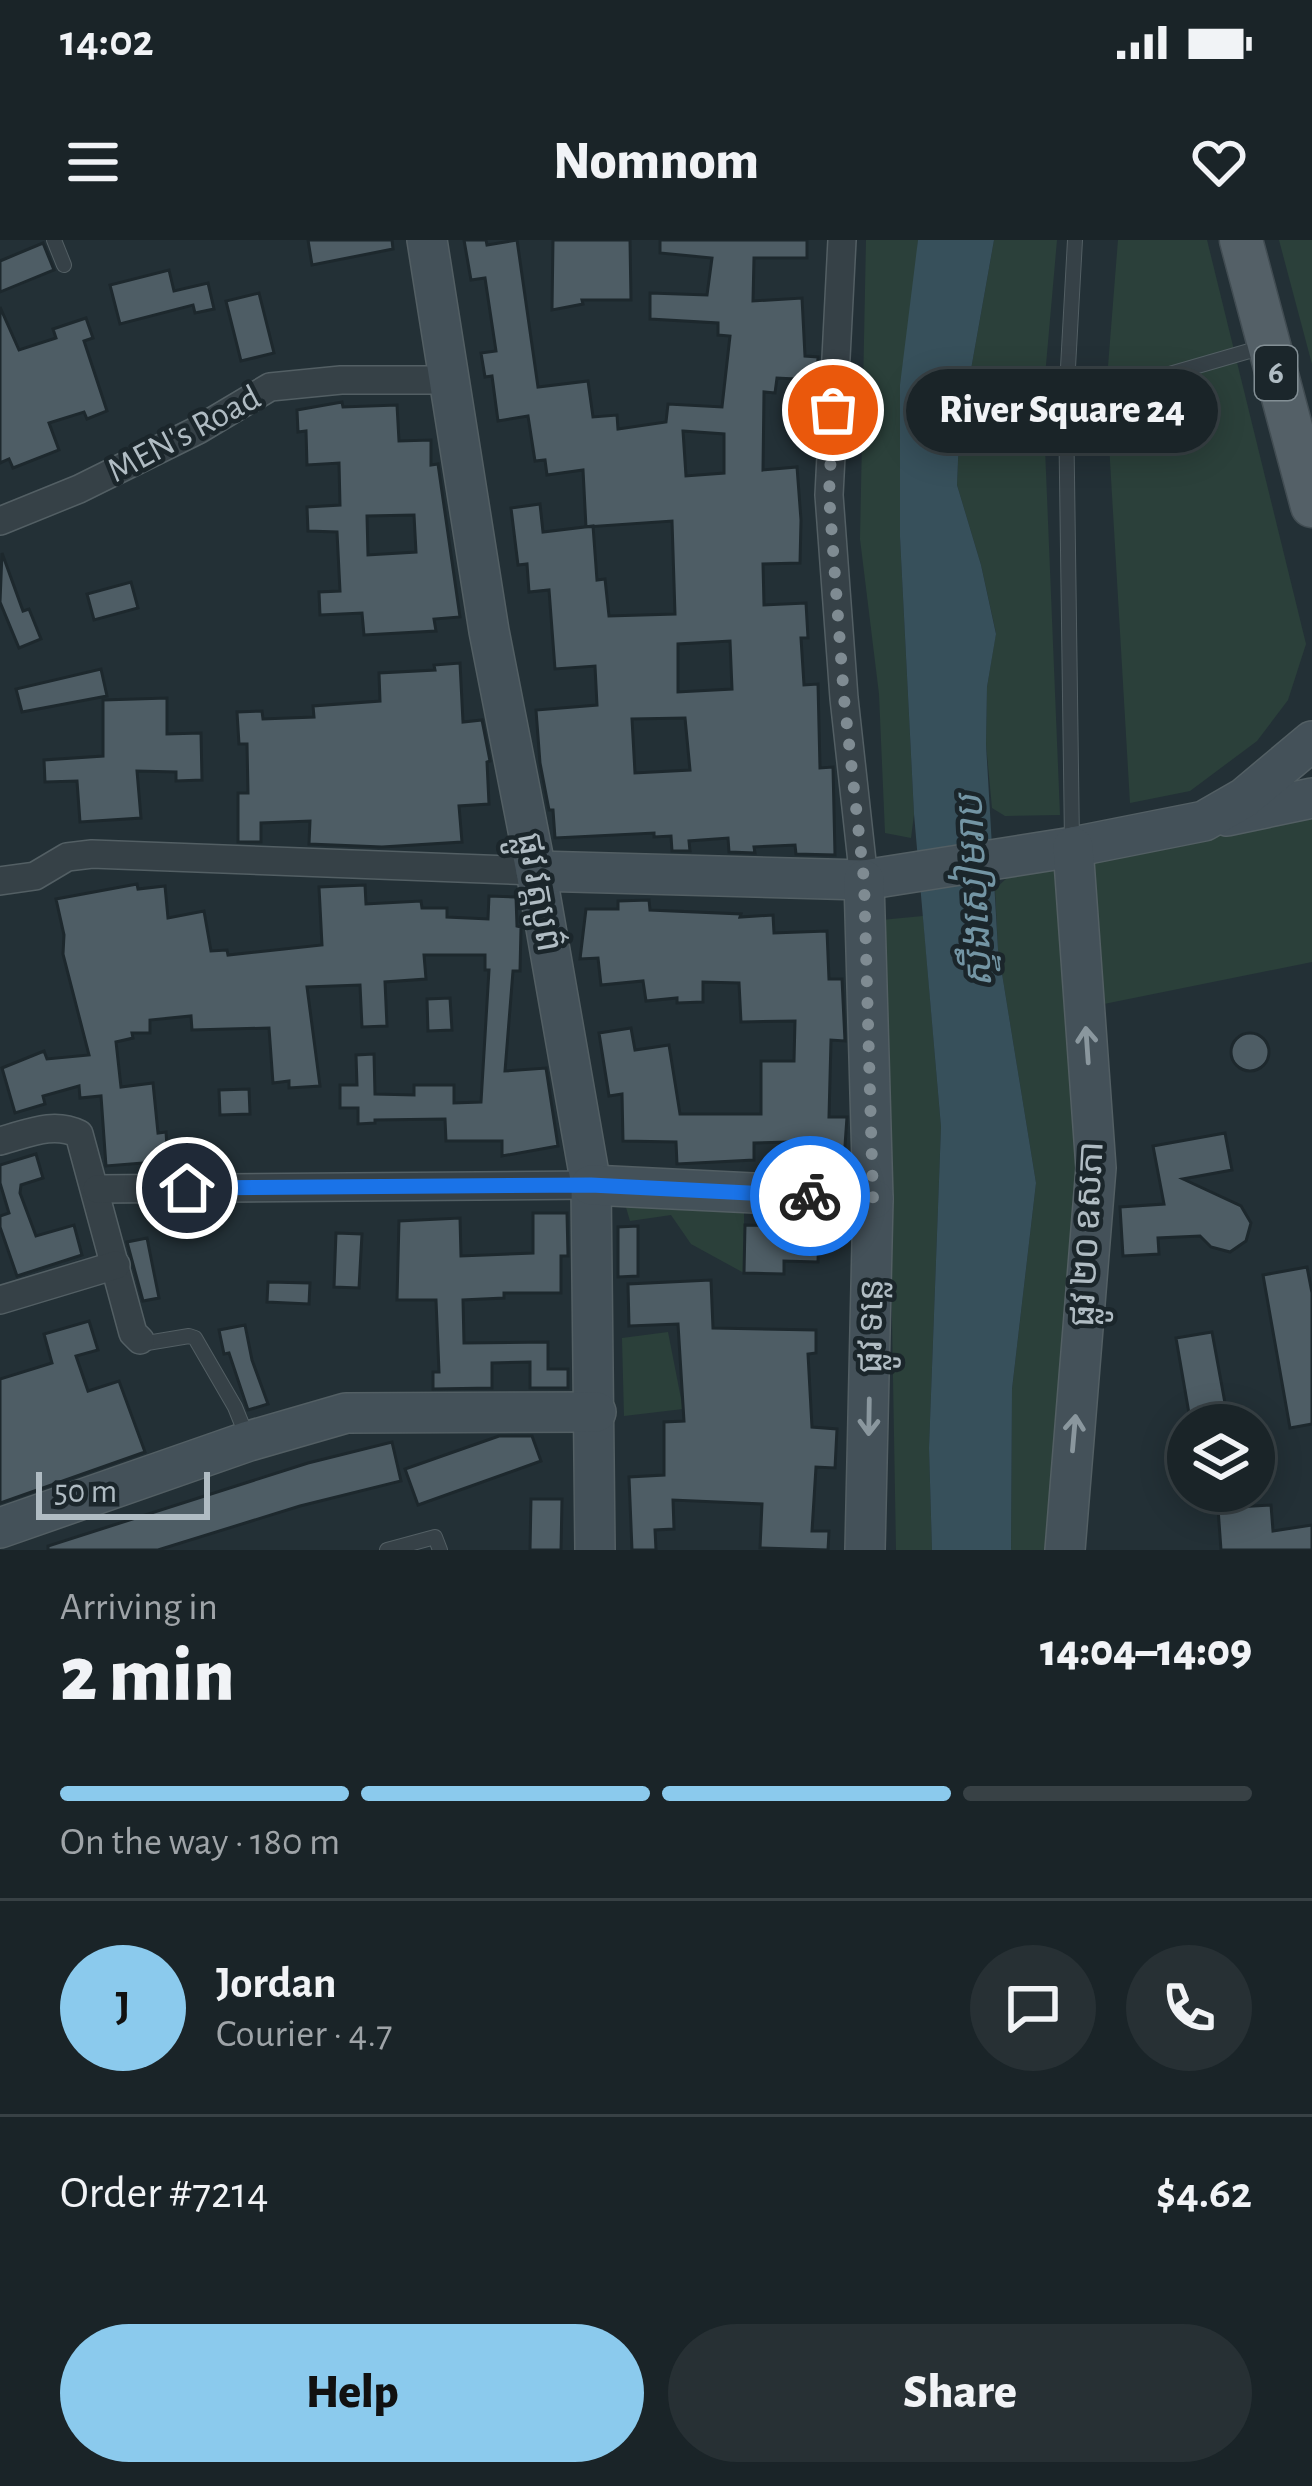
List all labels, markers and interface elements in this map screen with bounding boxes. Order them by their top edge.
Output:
text: 14:02 [60,19,154,64]
icon: menu [60,129,126,195]
icon: heart [1186,129,1252,195]
text: Nomnom [553,135,759,189]
road number: 6 [1255,346,1297,400]
pin [782,359,884,461]
callout: River Square 24 [905,368,1217,452]
icon: bag [800,377,866,443]
street label: MEN's Road [102,379,266,489]
text: River Square 24 [939,391,1185,430]
water label: ស្ទឹងសៀមរាប [943,790,1003,989]
street label: ផ្លូវ វត្តបូព៌ [498,829,571,957]
one-way arrow [1076,1026,1099,1065]
courier [750,1136,870,1256]
pin [136,1137,238,1239]
street label: ផ្លូវ ២០ ឧសភា [1064,1140,1122,1328]
icon: home [154,1155,220,1221]
icon: bike [777,1163,843,1229]
street label: ផ្លូវ ទន្លេ [852,1278,902,1374]
one-way arrow [857,1397,880,1436]
map controls [1167,1404,1275,1512]
button: layers [1167,1404,1275,1512]
one-way arrow [1063,1414,1086,1453]
scale bar [36,1466,210,1519]
text: 50 m [54,1476,117,1509]
text: Arriving in [60,1588,218,1627]
text: 14:04–14:09 [1040,1629,1252,1674]
text: 2 min [60,1637,235,1715]
text: On the way · 180 m [60,1823,340,1862]
button: chat [970,1945,1096,2071]
button: phone [1126,1945,1252,2071]
text: Jordan [216,1961,337,2006]
text: J [115,1985,131,2030]
text: Courier · 4.7 [216,2015,393,2054]
text: Order #7214 [60,2171,269,2216]
text: $4.62 [1156,2171,1252,2216]
button: Help [60,2324,644,2462]
button: Share [668,2324,1252,2462]

